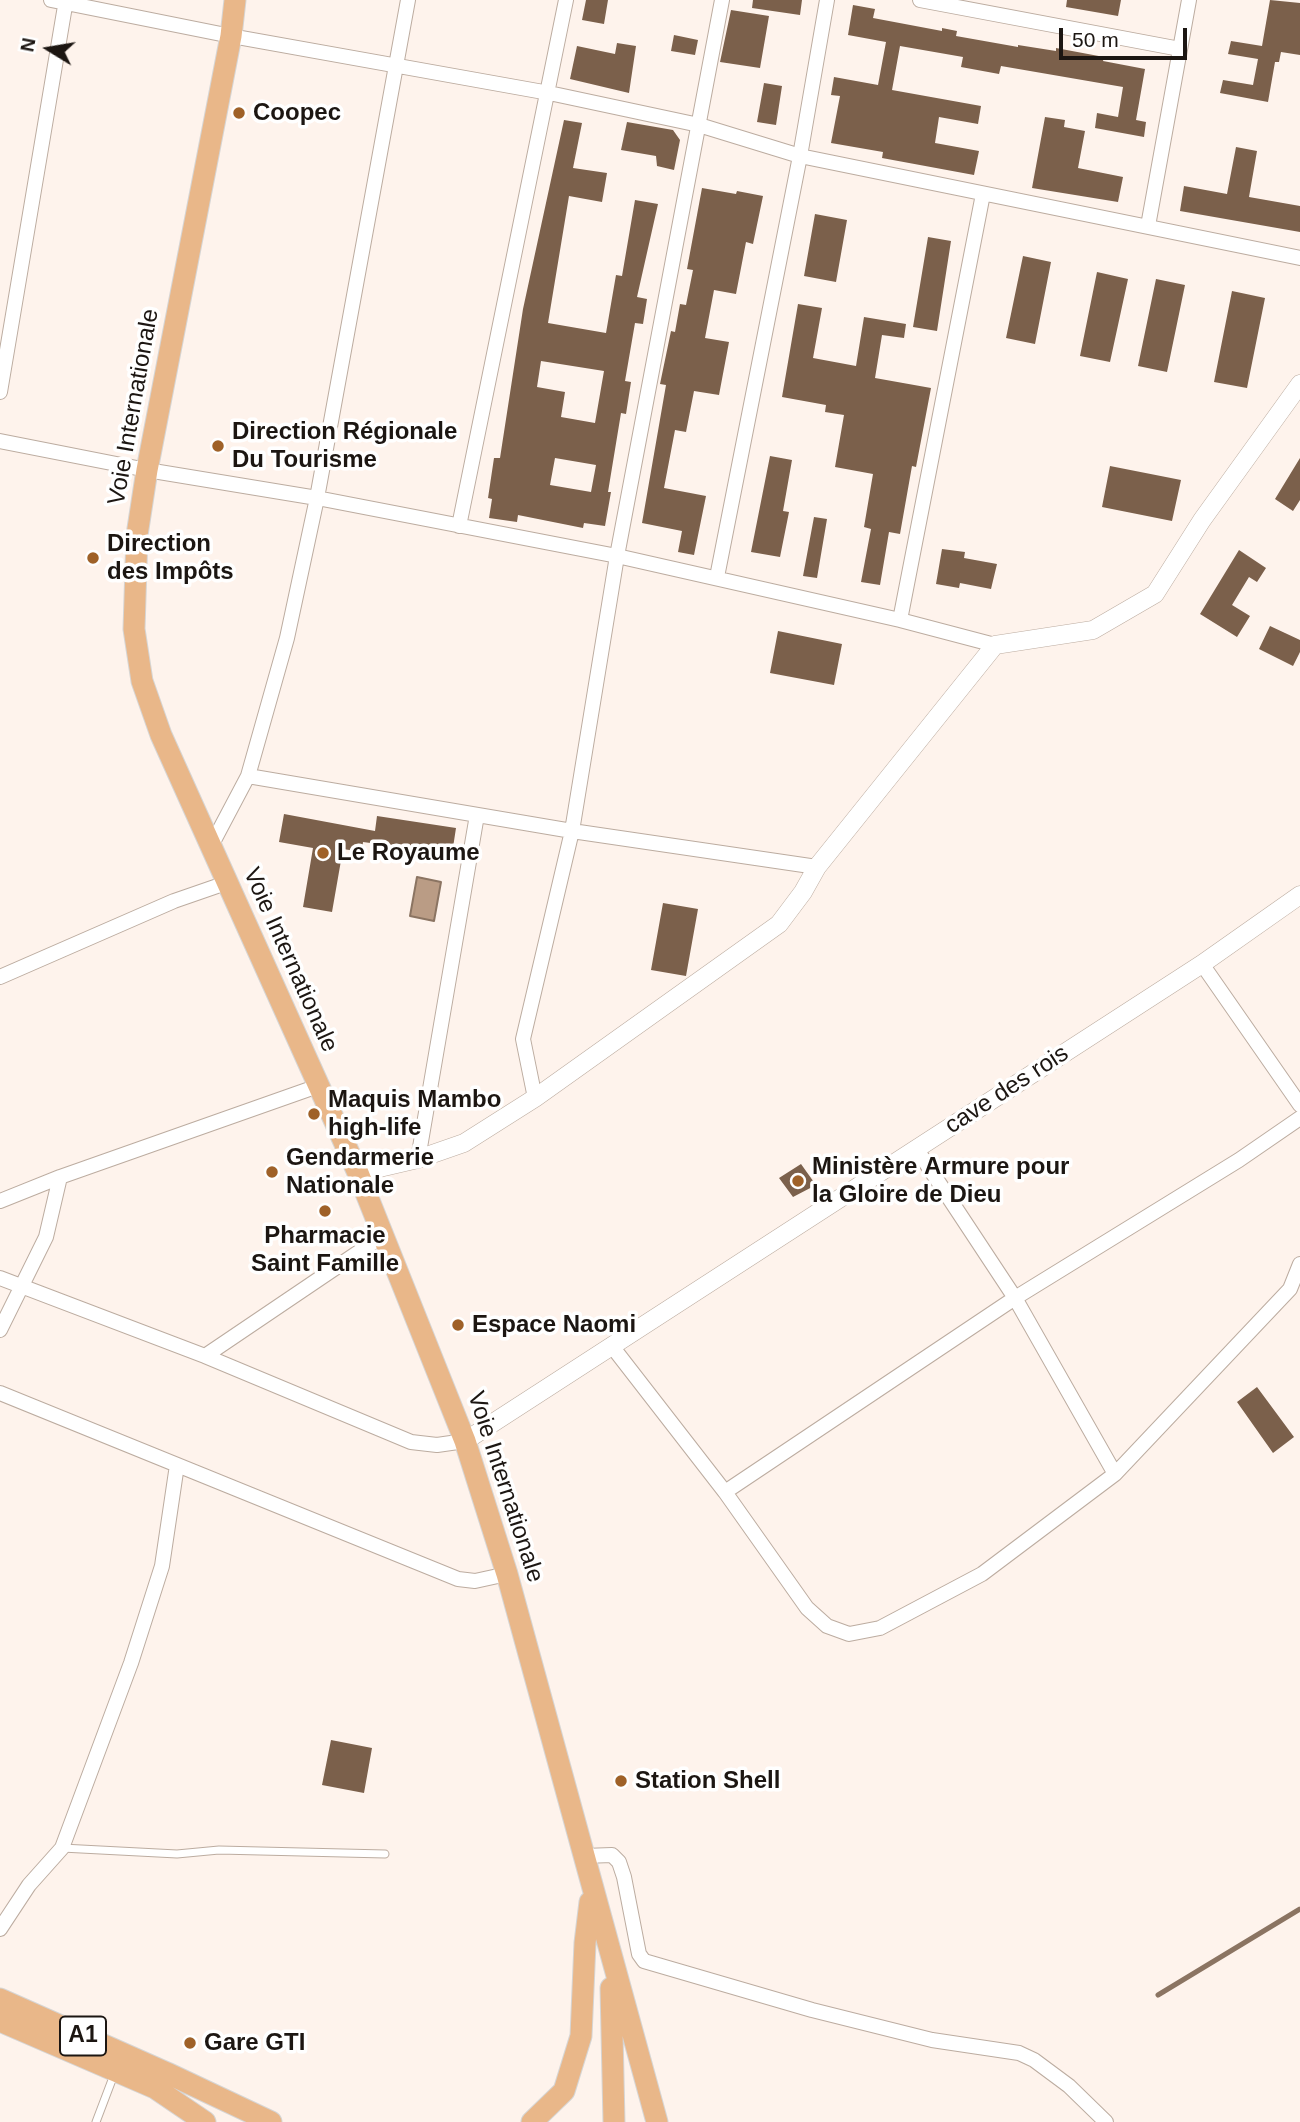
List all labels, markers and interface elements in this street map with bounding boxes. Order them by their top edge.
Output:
north arrow [14,14,84,84]
scale bar [1062,14,1190,58]
text: 50 m [1072,28,1119,51]
text: N [16,36,40,54]
place label: Coopec [253,99,341,127]
marker: Coopec [231,105,247,121]
street label: Voie Internationale [103,307,165,507]
place label: Direction Régionale Du Tourisme [232,418,457,474]
marker: Direction Régionale Du Tourisme [210,438,226,454]
place label: Direction des Impôts [107,530,234,586]
marker: Direction des Impôts [85,550,101,566]
place label: Le Royaume [337,839,480,867]
marker: Le Royaume [315,845,331,861]
street label: Voie Internationale [236,863,344,1057]
street label: cave des rois [940,1039,1074,1141]
place label: Maquis Mambo high-life [328,1086,501,1142]
marker: Maquis Mambo high-life [306,1106,322,1122]
place label: Gendarmerie Nationale [286,1144,434,1200]
place label: Ministère Armure pour la Gloire de Dieu [812,1153,1069,1209]
marker: Gendarmerie Nationale [264,1164,280,1180]
marker: Ministère Armure pour la Gloire de Dieu [790,1173,806,1189]
marker: Pharmacie Saint Famille [317,1203,333,1219]
place label: Pharmacie Saint Famille [251,1222,399,1278]
place label: Espace Naomi [472,1311,636,1339]
marker: Espace Naomi [450,1317,466,1333]
street label: Voie Internationale [461,1388,549,1586]
place label: Station Shell [635,1767,780,1795]
marker: Station Shell [613,1773,629,1789]
road number: A1 [60,2016,106,2056]
place label: Gare GTI [204,2029,305,2057]
marker: Gare GTI [182,2035,198,2051]

